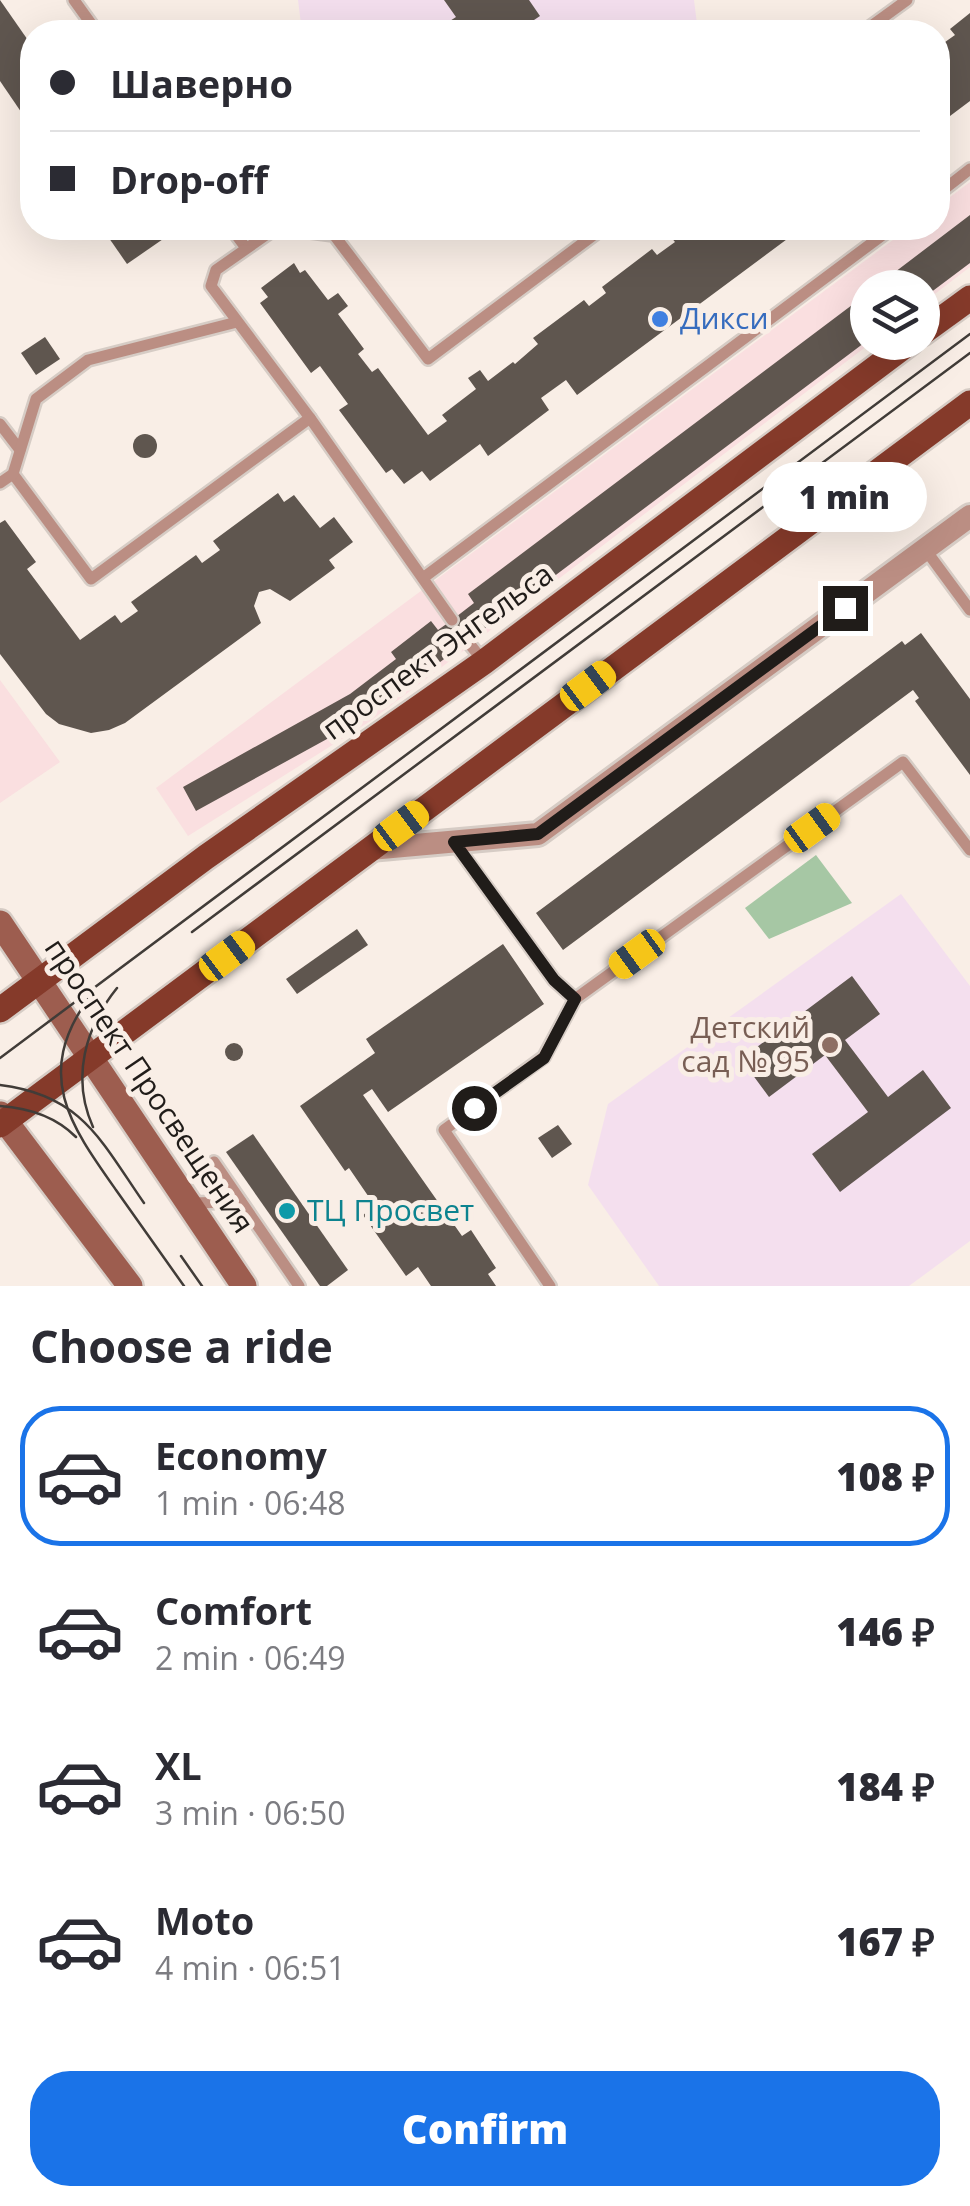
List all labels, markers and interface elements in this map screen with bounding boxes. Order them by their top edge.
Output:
text: Шаверно [110,57,293,109]
text: Drop-off [110,153,268,205]
map controls [850,270,940,360]
button: layers [850,270,940,360]
place label: Дикси [680,297,769,338]
marker: Дикси [649,308,671,330]
callout: 1 min [762,463,928,533]
text: 1 min [799,475,890,518]
street label: проспект Энгельса [313,553,561,748]
route end [823,586,868,631]
car [555,656,621,716]
car [368,796,434,856]
car [779,798,845,858]
car [604,924,670,984]
car [194,926,260,986]
street label: проспект Просвещения [36,930,264,1241]
place label: Детский сад № 95 [681,1006,810,1081]
marker: Детский сад № 95 [819,1034,841,1056]
route start [452,1086,497,1131]
place label: ТЦ Просвет [307,1189,474,1230]
marker: ТЦ Просвет [276,1200,298,1222]
text: Choose a ride [30,1315,333,1376]
text: Economy [155,1429,327,1481]
icon: car [35,1431,125,1521]
text: 108 ₽ [836,1450,935,1502]
text: 1 min · 06:48 [155,1481,346,1524]
text: Comfort [155,1584,312,1636]
icon: car [35,1586,125,1676]
text: 146 ₽ [836,1605,935,1657]
text: 2 min · 06:49 [155,1636,346,1679]
text: XL [155,1739,202,1791]
icon: car [35,1741,125,1831]
text: 184 ₽ [836,1760,935,1812]
text: 3 min · 06:50 [155,1791,346,1834]
text: Moto [155,1894,254,1946]
icon: car [35,1896,125,1986]
text: 167 ₽ [836,1915,935,1967]
text: 4 min · 06:51 [155,1946,346,1989]
button: Confirm [30,2071,940,2186]

